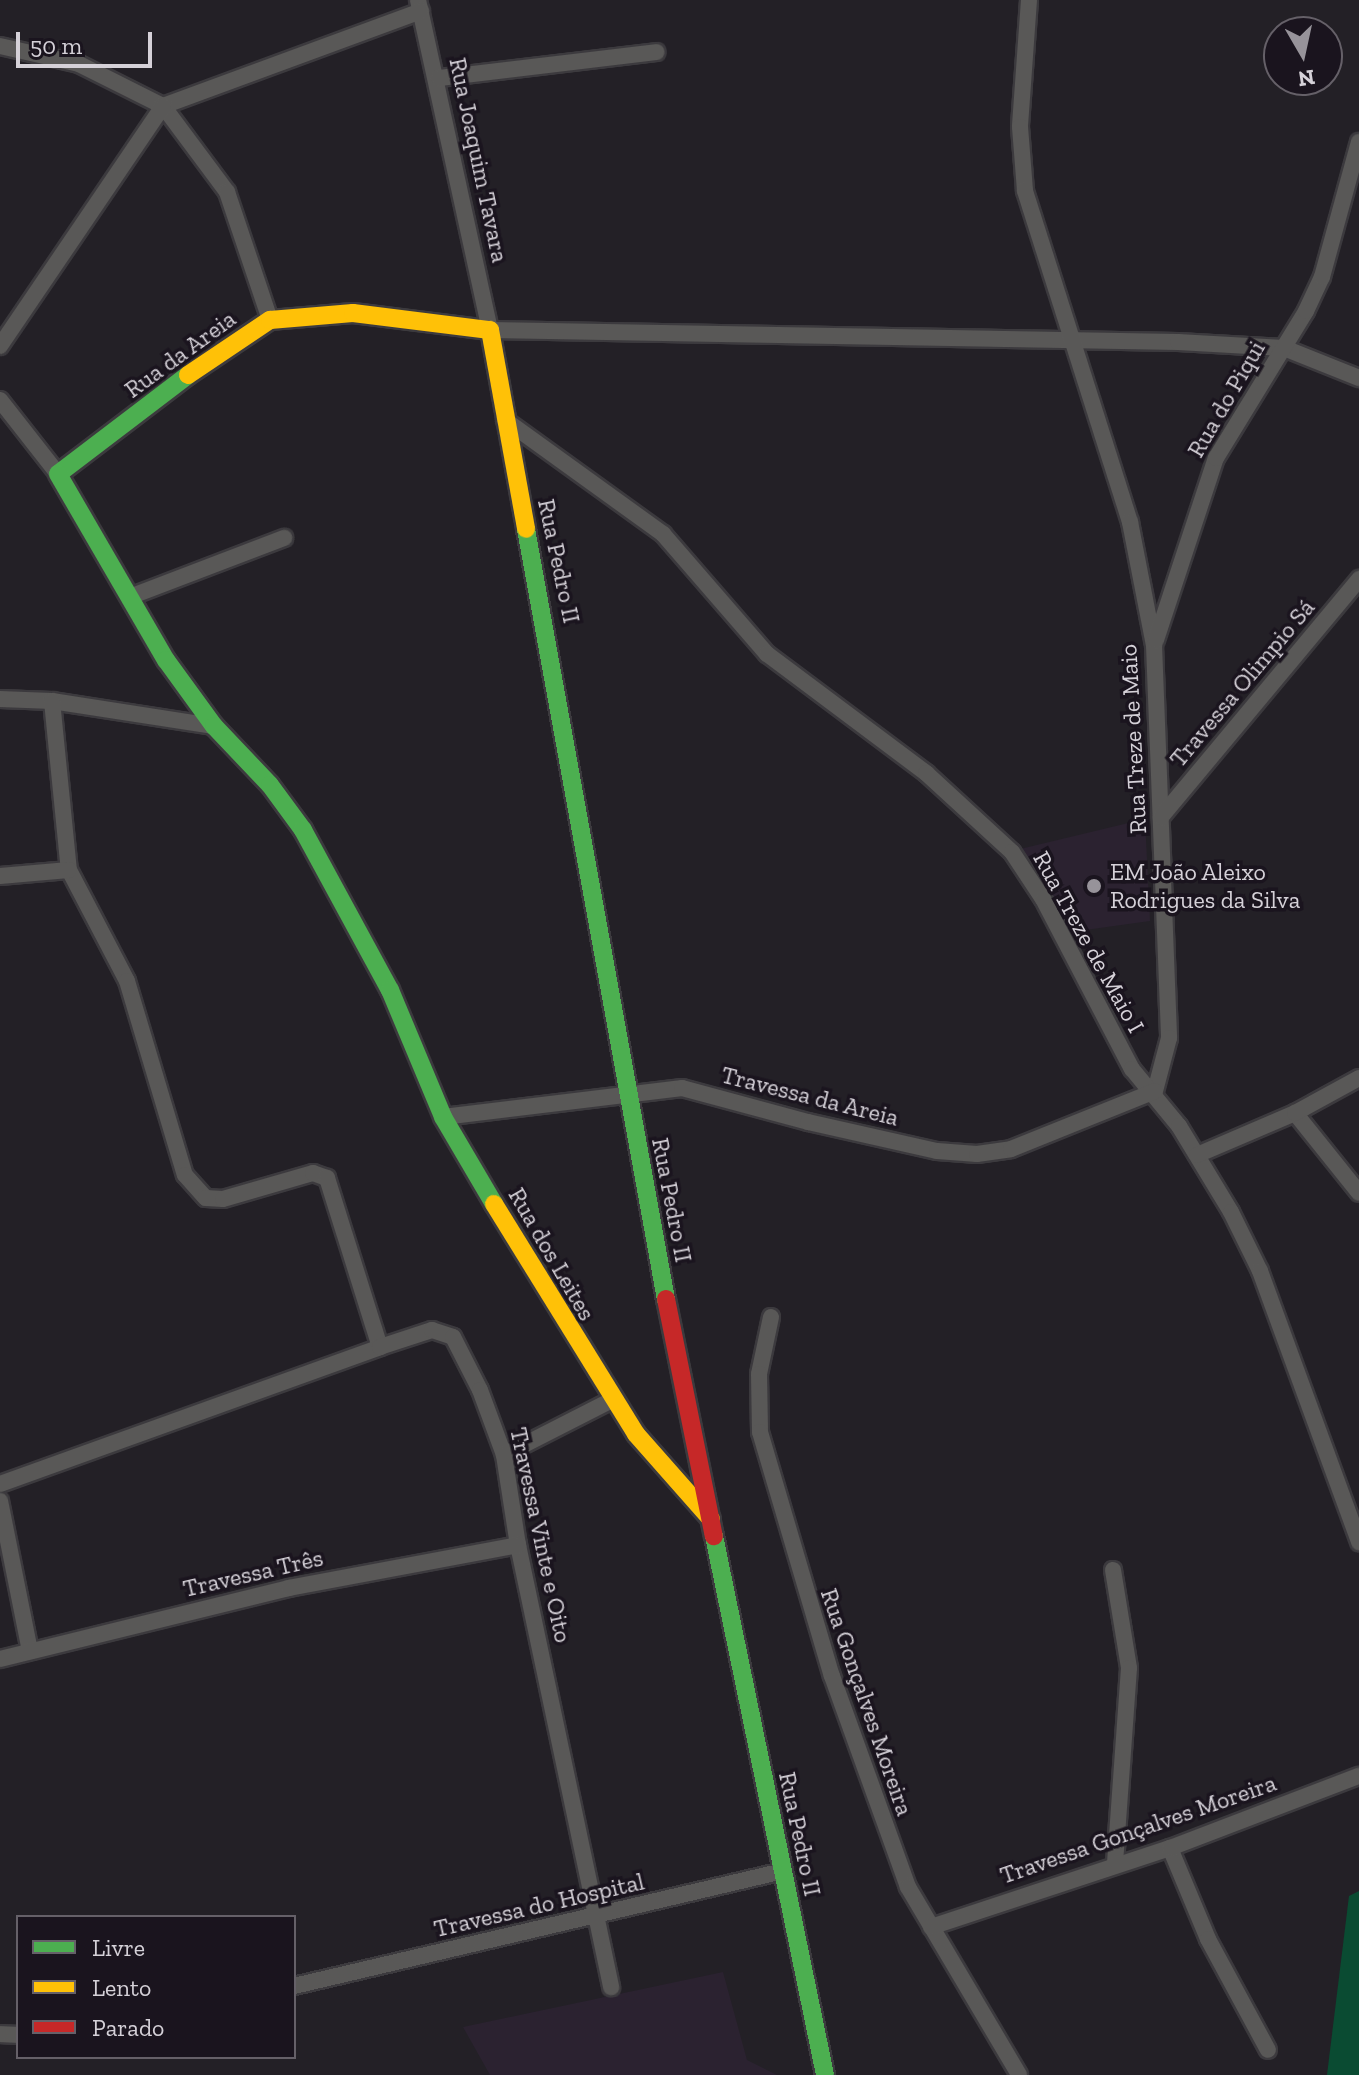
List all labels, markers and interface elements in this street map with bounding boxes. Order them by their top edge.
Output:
scale bar [20,16,156,66]
north arrow [1263,16,1343,96]
text: 50 m [30,31,82,60]
street label: Rua Joaquim Tavara [443,55,515,265]
text: N [1296,64,1317,93]
street label: Rua da Areia [119,304,241,404]
street label: Rua do Piqui [1181,336,1271,462]
street label: Rua Pedro II [532,496,586,626]
street label: Travessa Olimpio Sá [1163,593,1321,773]
street label: Rua Treze de Maio [1114,643,1152,835]
street label: Rua Treze de Maio I [1027,846,1151,1038]
place label: EM João Aleixo Rodrigues da Silva [1110,858,1300,914]
marker: EM João Aleixo Rodrigues da Silva [1085,877,1103,895]
street label: Travessa da Areia [718,1060,902,1132]
street label: Rua Pedro II [646,1135,698,1265]
street label: Rua dos Leites [502,1182,602,1326]
street label: Travessa Vinte e Oito [504,1424,578,1646]
street label: Travessa Três [180,1543,326,1603]
street label: Rua Gonçalves Moreira [815,1585,919,1819]
street label: Travessa Gonçalves Moreira [996,1768,1280,1890]
street label: Rua Pedro II [773,1769,827,1899]
street label: Travessa do Hospital [431,1867,647,1943]
legend [16,1915,296,2059]
text: Livre [92,1933,145,1962]
text: Lento [92,1973,151,2002]
text: Parado [92,2013,164,2042]

